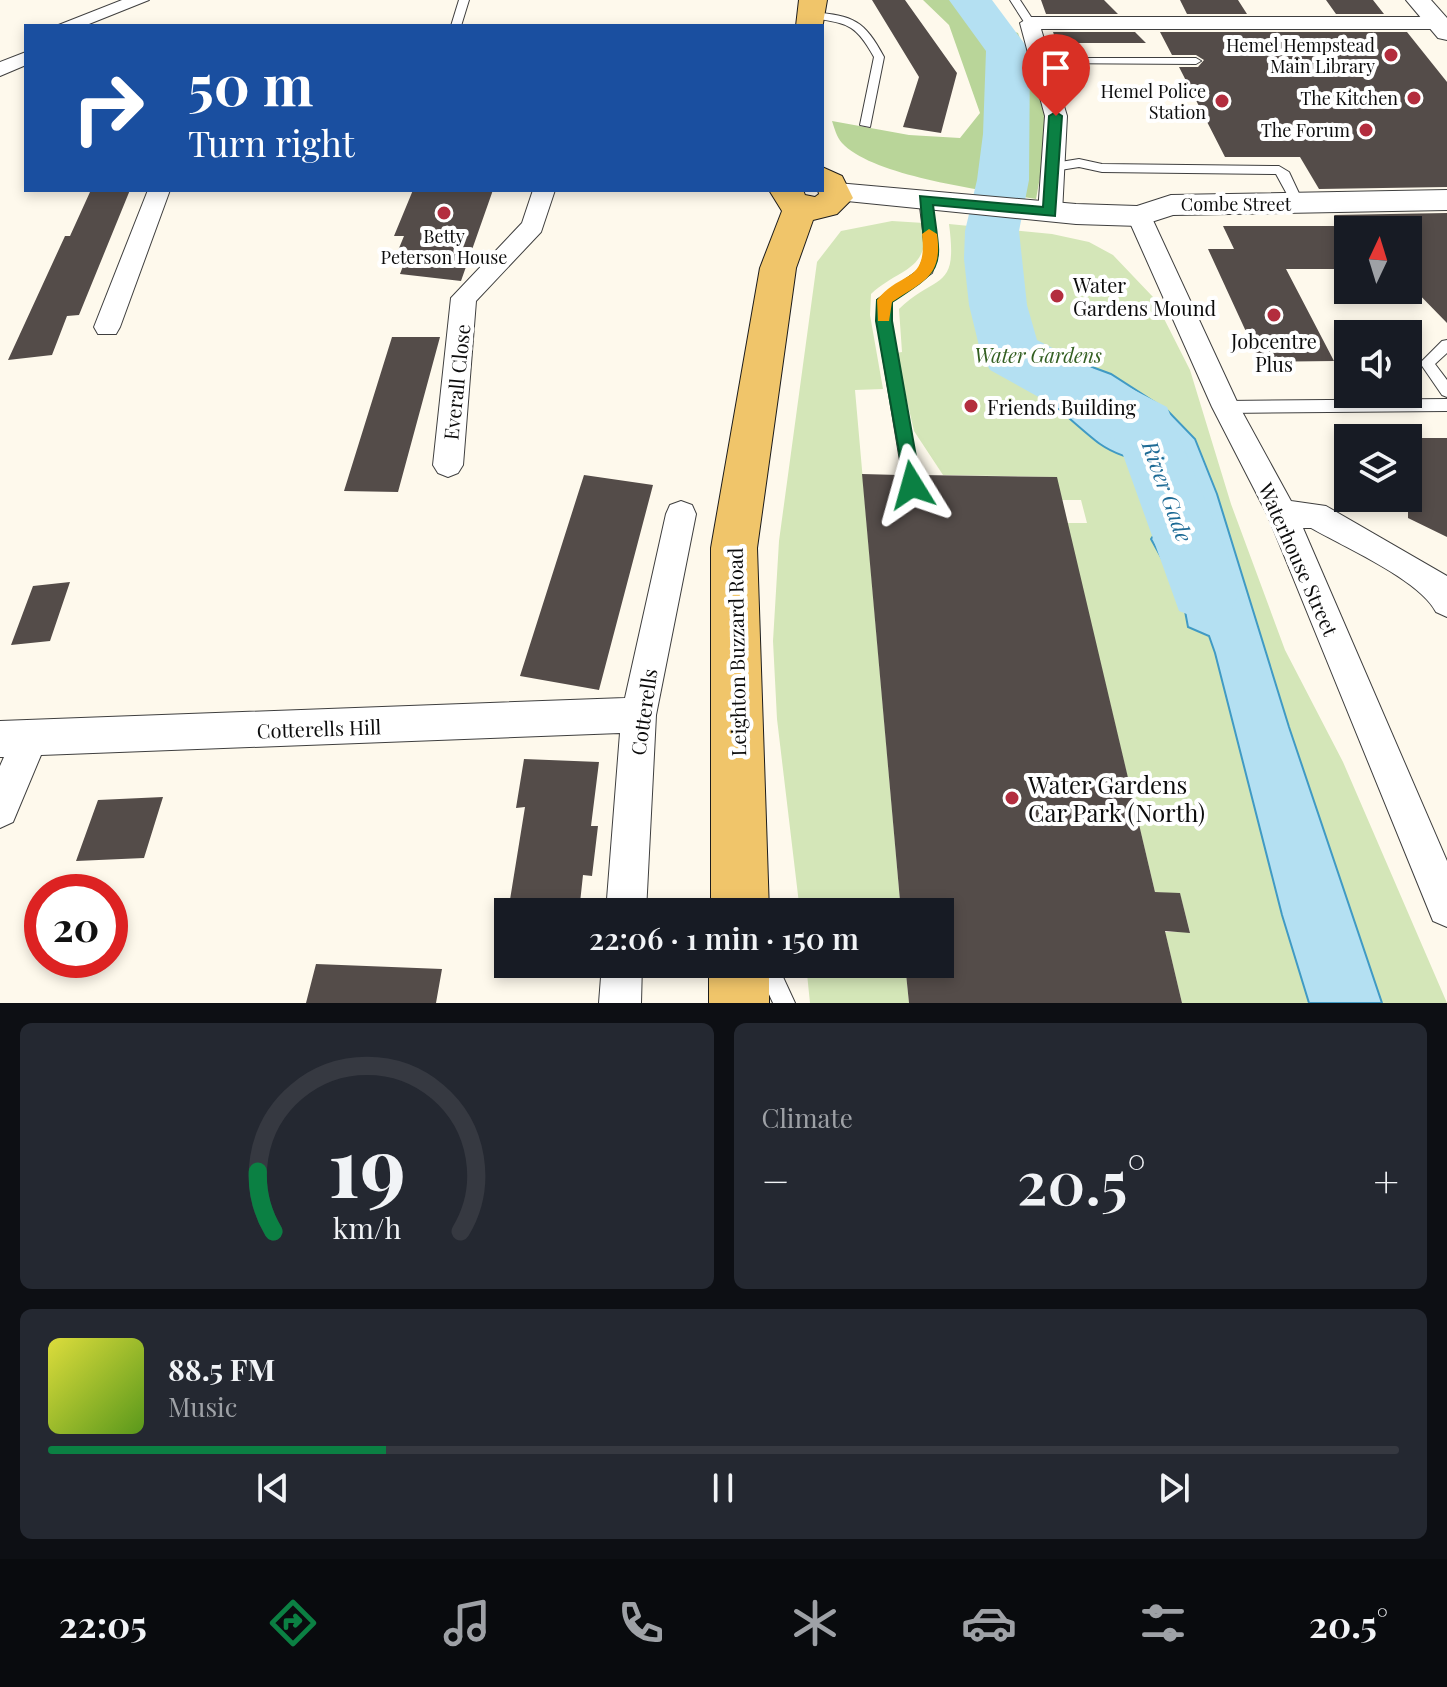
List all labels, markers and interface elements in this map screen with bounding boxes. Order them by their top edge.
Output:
place label: Hemel Hempstead Main Library [1226,33,1376,78]
pin [1022,34,1090,116]
text: 50 m [188,46,314,121]
icon: arrive [1034,46,1078,90]
marker: Hemel Hempstead Main Library [1382,46,1400,64]
icon: right [56,56,160,160]
place label: Hemel Police Station [1101,79,1206,124]
place label: The Kitchen [1300,86,1398,110]
marker: The Kitchen [1405,89,1423,107]
marker: Hemel Police Station [1213,92,1231,110]
text: Turn right [188,118,355,166]
place label: The Forum [1261,118,1350,142]
marker: The Forum [1357,121,1375,139]
street label: Combe Street [1181,192,1292,216]
marker: Betty Peterson House [435,204,453,222]
north arrow [1334,216,1422,304]
map controls [1334,216,1422,512]
place label: Betty Peterson House [381,224,507,269]
place label: Water Gardens Mound [1072,271,1217,321]
marker: Water Gardens Mound [1048,287,1066,305]
marker: Jobcentre Plus [1265,306,1283,324]
button: sound [1334,320,1422,408]
street label: Everall Close [436,323,476,441]
place label: Jobcentre Plus [1230,327,1317,377]
park label: Water Gardens [974,341,1102,368]
place label: Friends Building [987,393,1136,420]
marker: Friends Building [962,397,980,415]
button: layers [1334,424,1422,512]
water label: River Gade [1135,435,1200,546]
position arrow [870,443,954,527]
street label: Waterhouse Street [1253,477,1345,641]
street label: Leighton Buzzard Road [721,547,751,757]
street label: Cotterells [624,667,662,757]
street label: Cotterells Hill [256,712,382,744]
place label: Water Gardens Car Park (North) [1027,768,1205,828]
marker: Water Gardens Car Park (North) [1003,789,1021,807]
speed limit sign: 20 [24,874,128,978]
text: 22:06 · 1 min · 150 m [589,918,859,958]
text: Climate [762,1100,853,1135]
text: 19 [328,1108,406,1219]
text: 20.5° [1017,1140,1146,1220]
text: − [762,1150,790,1209]
text: + [1373,1150,1399,1209]
text: km/h [332,1208,401,1246]
text: 88.5 FM [168,1349,275,1389]
text: Music [168,1389,237,1424]
icon: previous [251,1466,295,1510]
icon: pause [701,1466,745,1510]
icon: next [1152,1466,1196,1510]
icon: directions [265,1595,321,1651]
icon: music [439,1595,495,1651]
icon: phone [613,1595,669,1651]
icon: climate [787,1595,843,1651]
icon: car [961,1595,1017,1651]
icon: filters [1135,1595,1191,1651]
text: 22:05 [59,1599,147,1647]
text: 20.5° [1309,1599,1388,1647]

